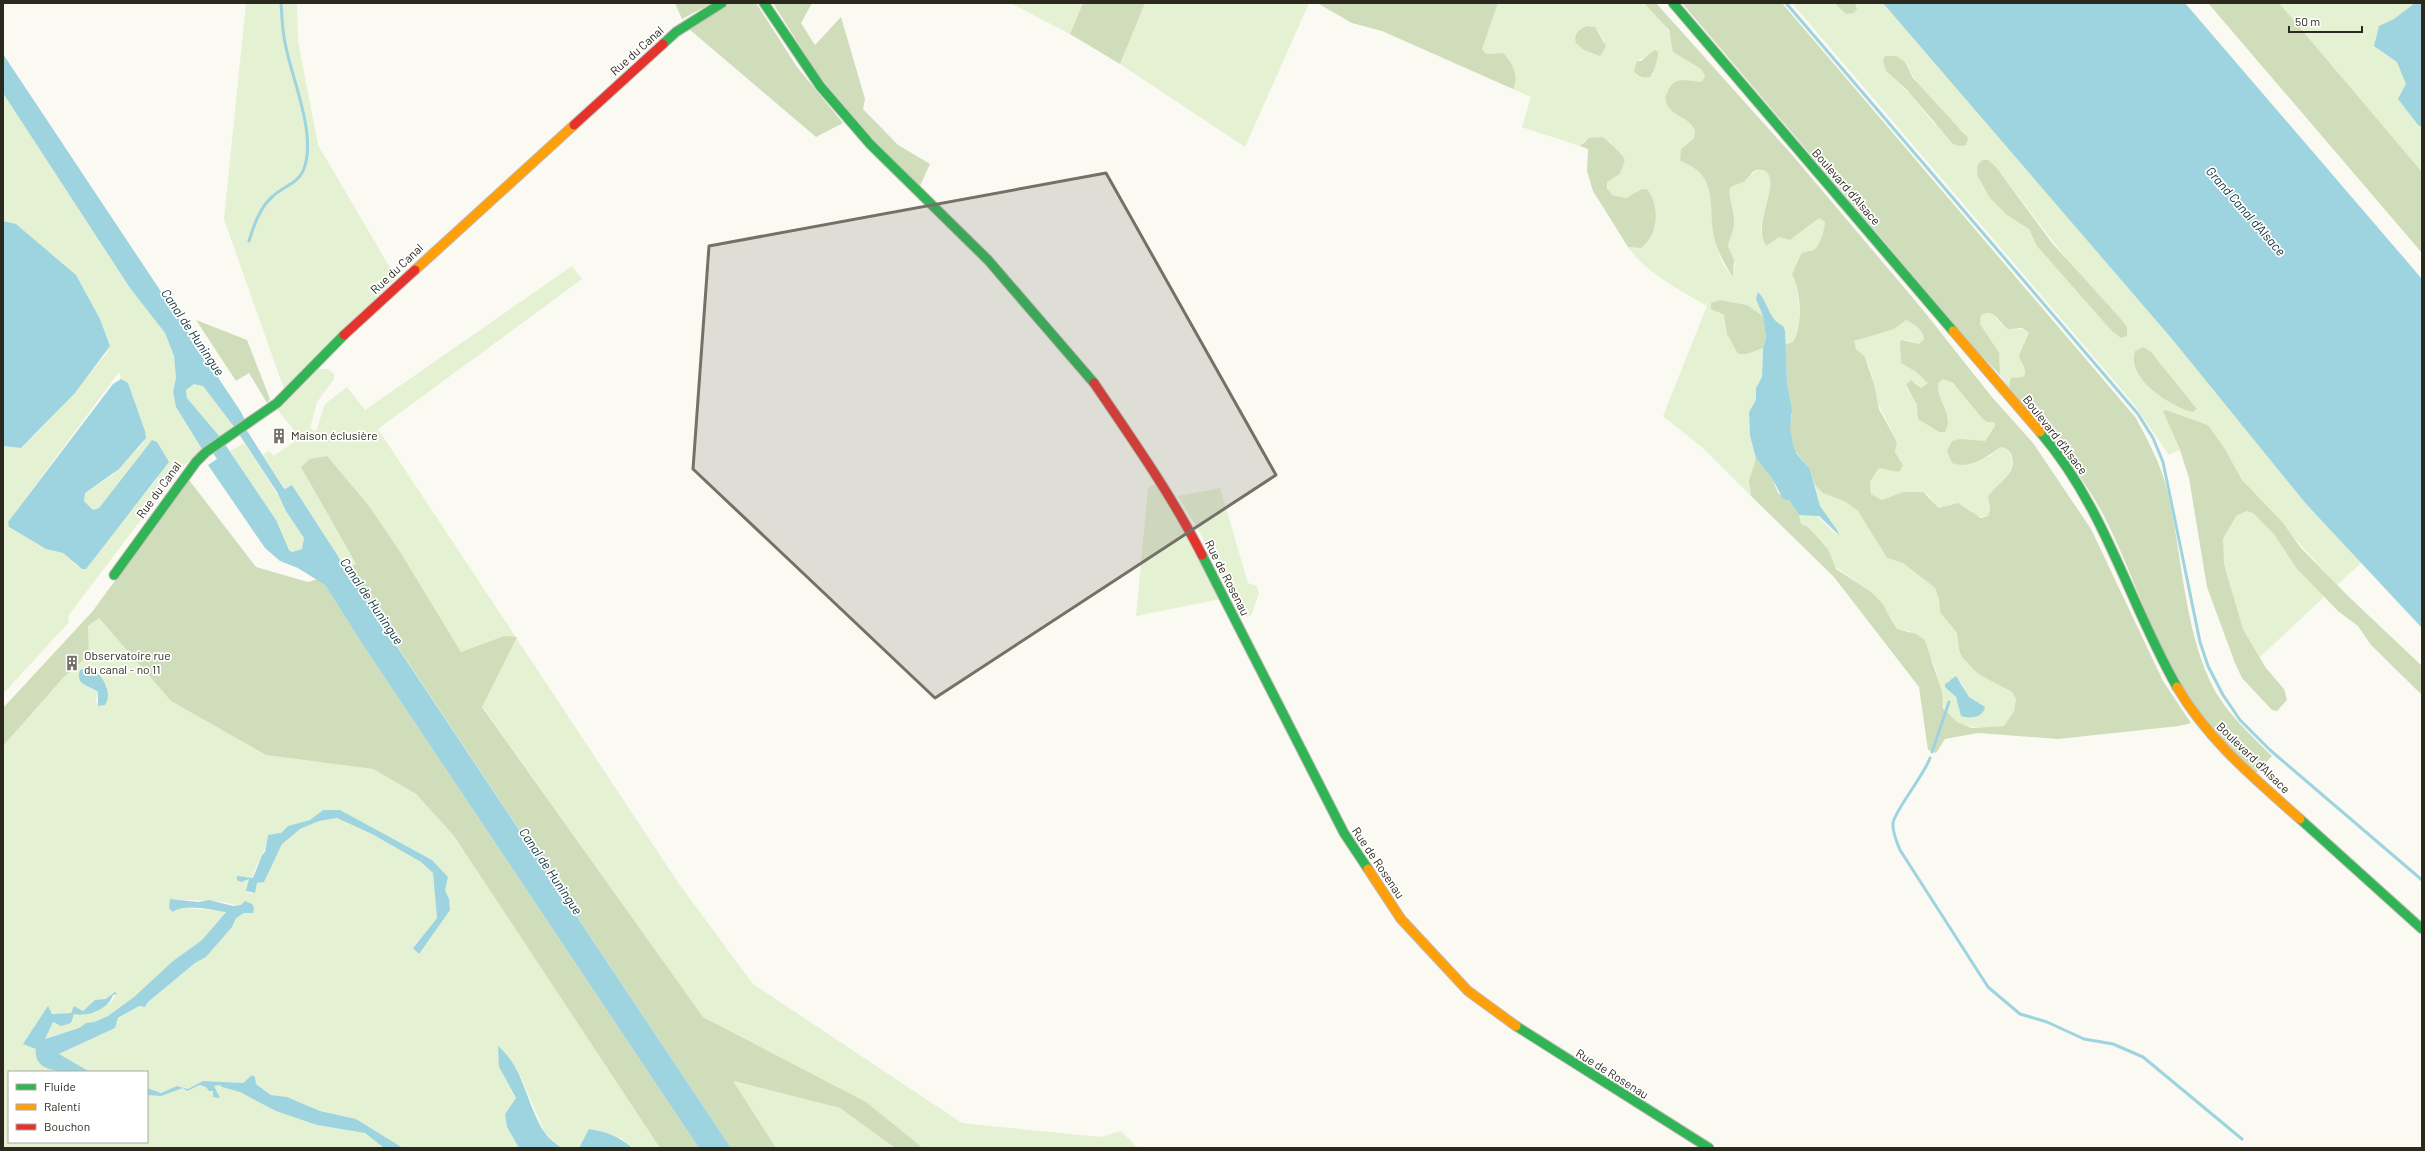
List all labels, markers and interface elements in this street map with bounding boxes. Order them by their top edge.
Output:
scale bar [2289,8,2362,34]
text: 50 m [2295,14,2320,28]
street label: Rue du Canal [607,23,666,78]
street label: Boulevard d'Alsace [1810,145,1884,227]
water label: Grand Canal d'Alsace [2203,163,2289,259]
street label: Rue du Canal [367,240,425,296]
water label: Canal de Huningue [158,285,228,379]
street label: Boulevard d'Alsace [2021,392,2091,477]
building icon: Maison éclusière [270,427,288,445]
place label: Maison éclusière [291,428,378,442]
street label: Rue du Canal [133,458,183,520]
street label: Rue de Rosenau [1203,537,1253,618]
water label: Canal de Huningue [337,554,407,648]
place label: Observatoire rue du canal - no 11 [84,648,171,676]
building icon: Observatoire rue du canal - no 11 [63,654,81,672]
street label: Boulevard d'Alsace [2214,719,2293,796]
water label: Canal de Huningue [516,824,586,918]
street label: Rue de Rosenau [1350,824,1408,901]
street label: Rue de Rosenau [1574,1045,1651,1101]
legend [8,1071,148,1143]
text: Fluide [44,1079,76,1093]
text: Ralenti [44,1099,81,1113]
text: Bouchon [44,1119,90,1133]

